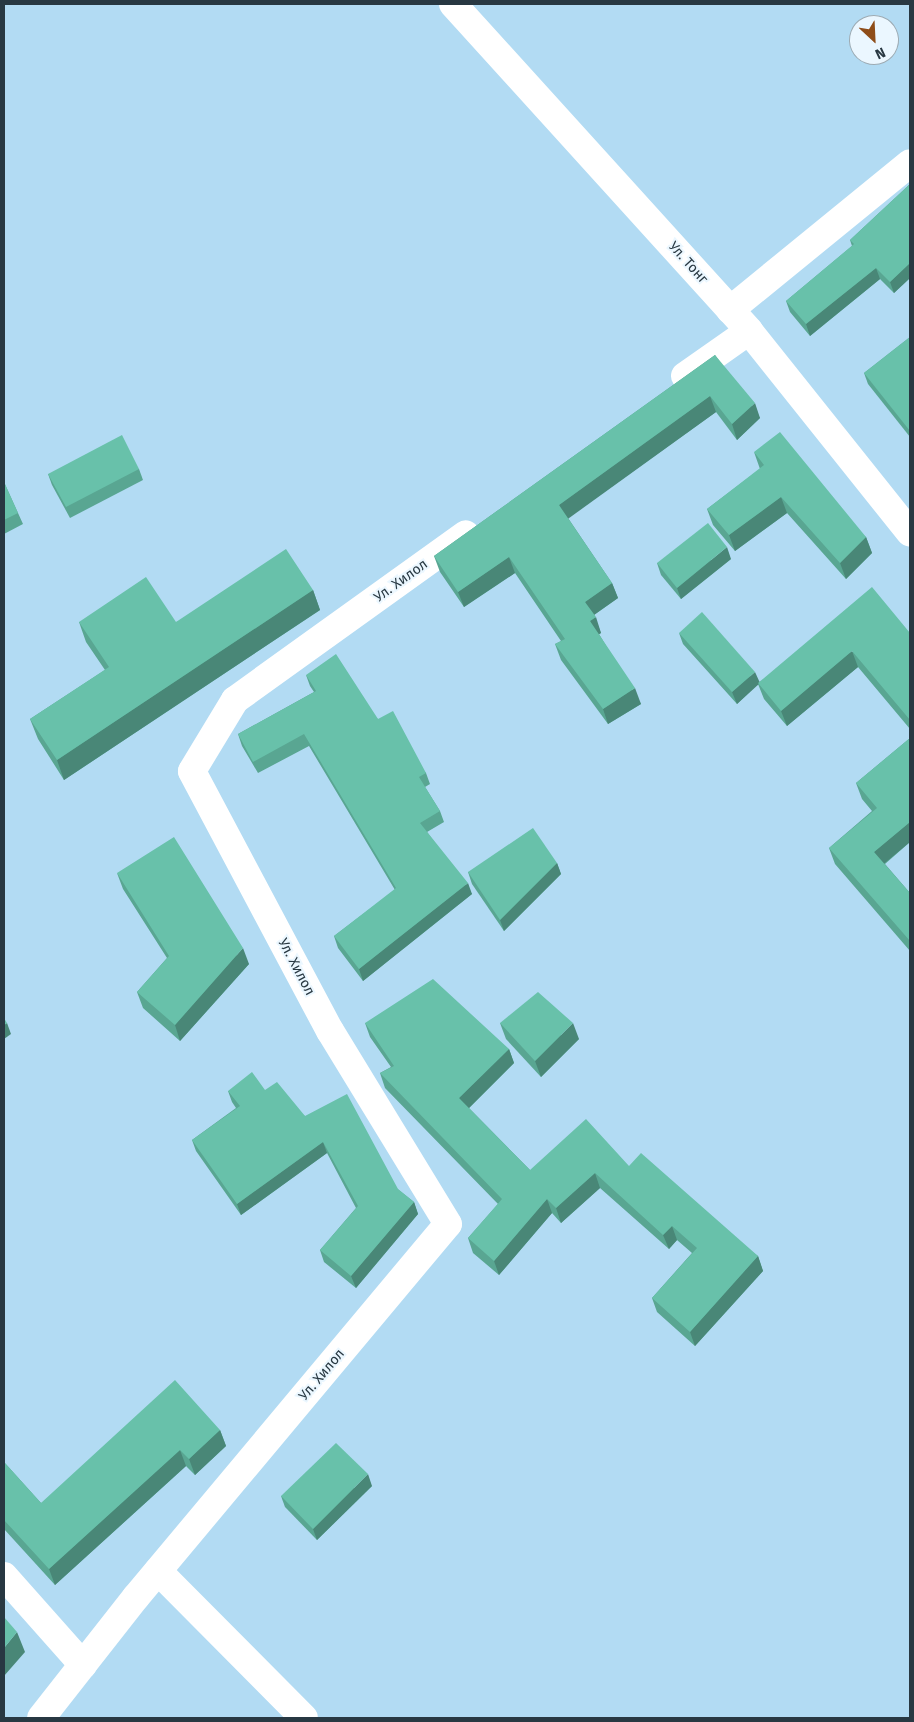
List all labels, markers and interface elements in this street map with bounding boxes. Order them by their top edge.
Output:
north arrow [849,15,899,65]
text: N [872,43,888,63]
street label: Ул. Тонг [665,238,711,288]
street label: Ул. Хилол [371,556,431,606]
street label: Ул. Хилол [274,936,318,998]
street label: Ул. Хилол [296,1346,348,1404]

